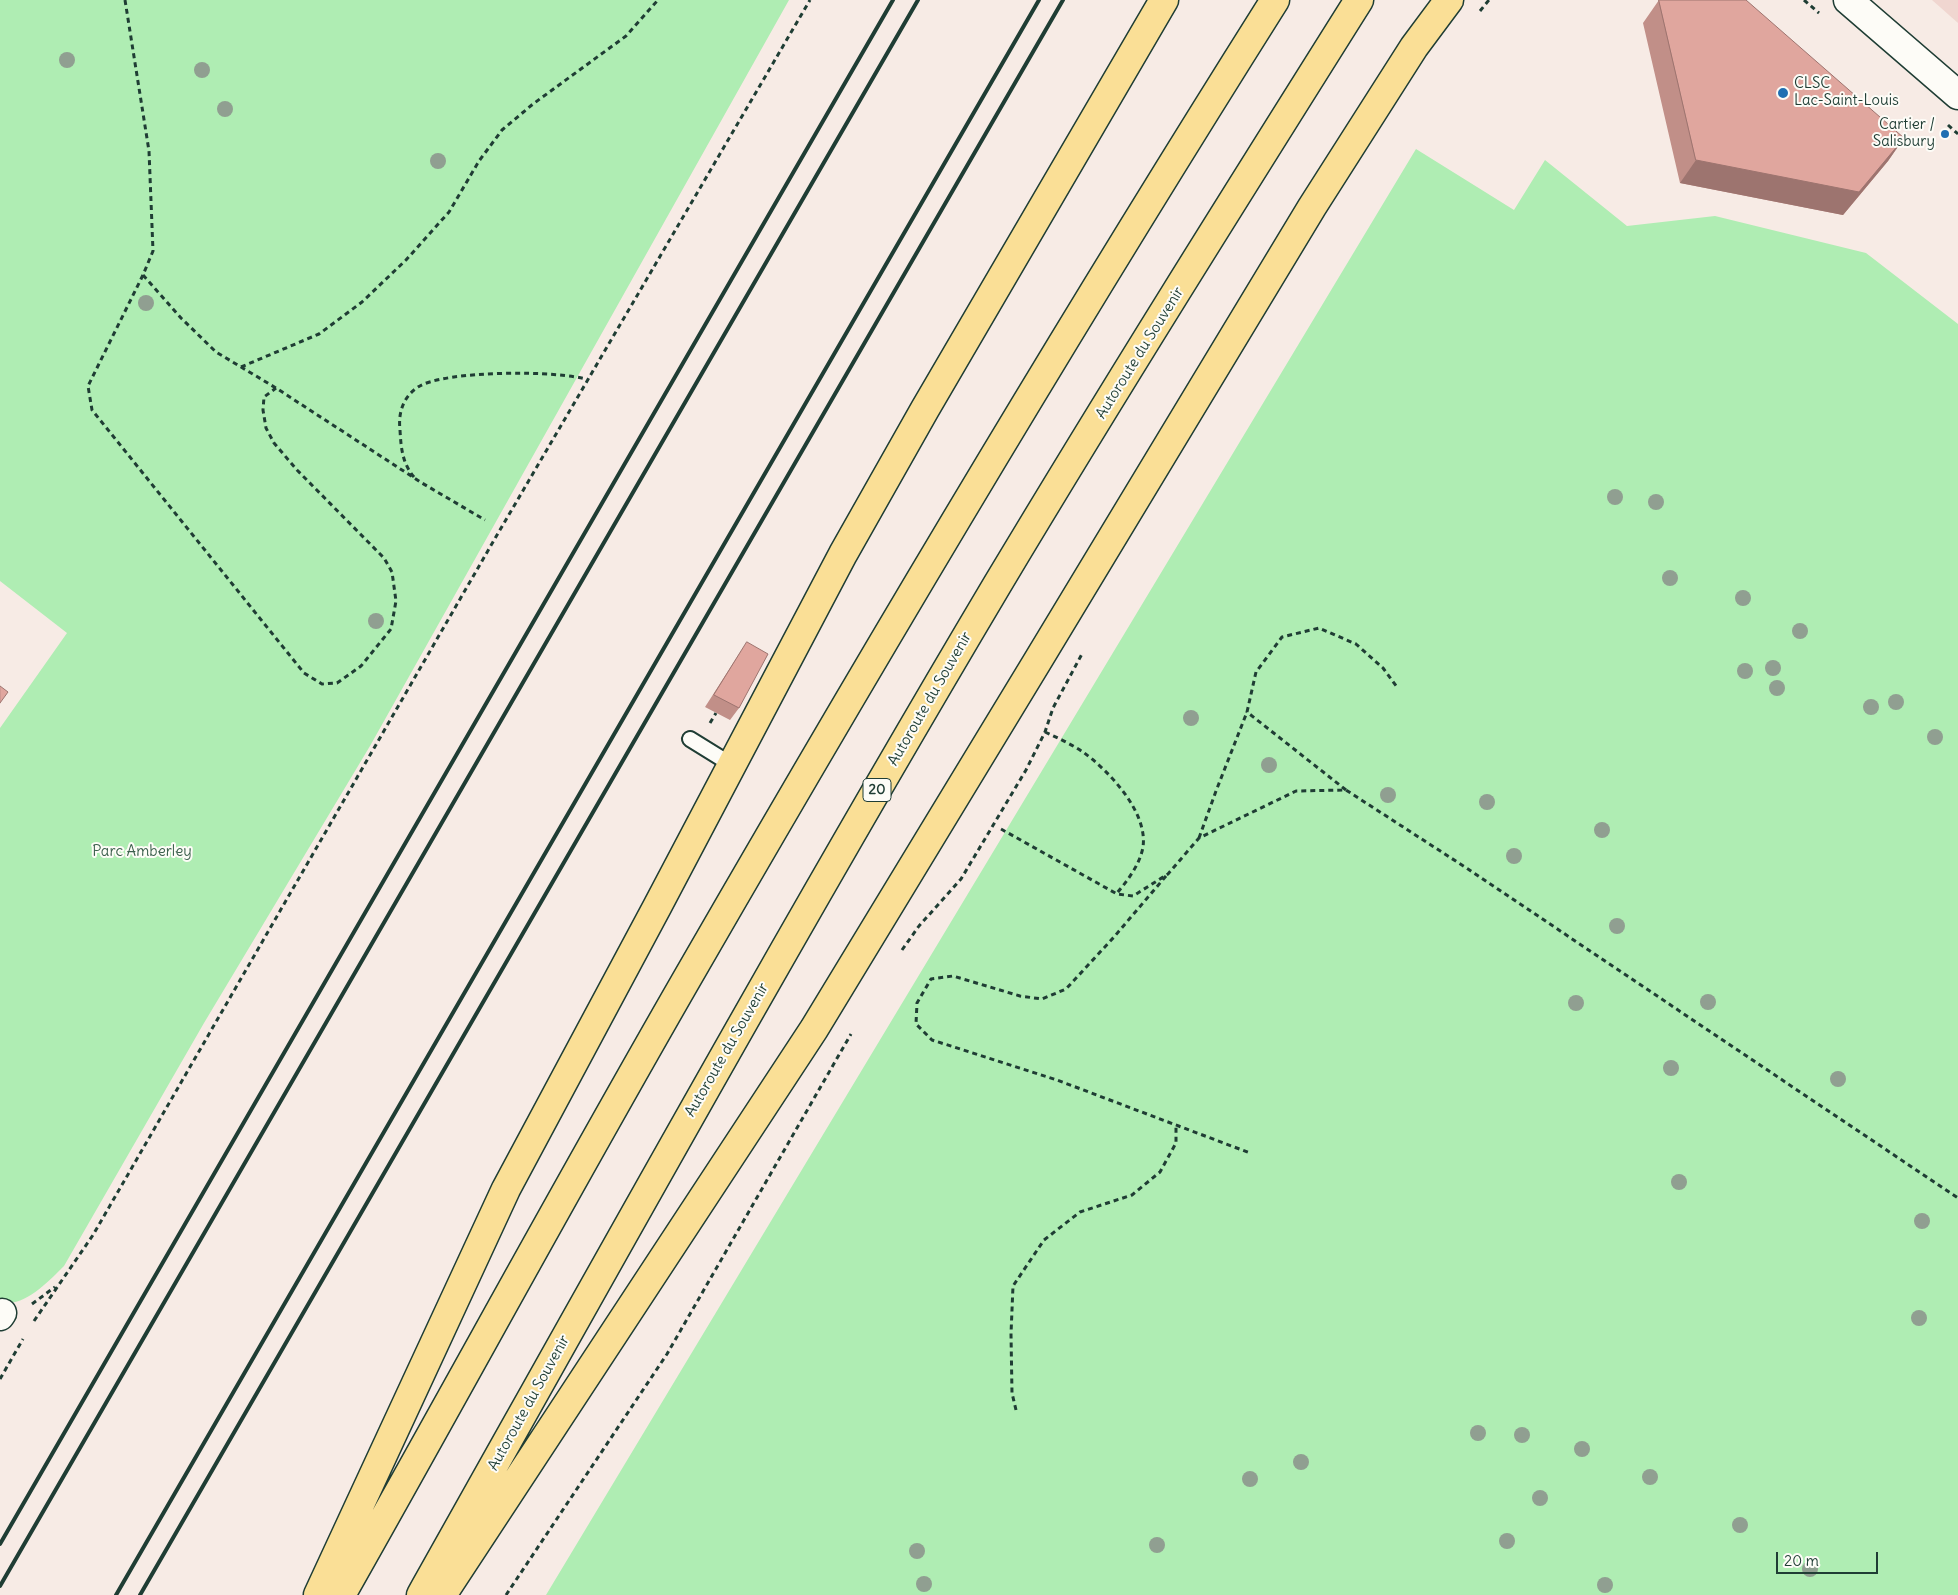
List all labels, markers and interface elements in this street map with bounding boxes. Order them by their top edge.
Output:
place label: CLSC Lac-Saint-Louis [1794,75,1899,110]
marker: CLSC Lac-Saint-Louis [1776,86,1790,100]
place label: Cartier / Salisbury [1873,116,1935,151]
marker: Cartier / Salisbury [1939,128,1951,140]
street label: Autoroute du Souvenir [1092,284,1188,422]
street label: Autoroute du Souvenir [884,629,976,769]
road number: 20 [863,778,891,802]
park label: Parc Amberley [92,843,192,861]
street label: Autoroute du Souvenir [681,980,773,1120]
street label: Autoroute du Souvenir [484,1332,574,1474]
scale bar [1778,1542,1880,1574]
text: 20 m [1784,1551,1819,1570]

